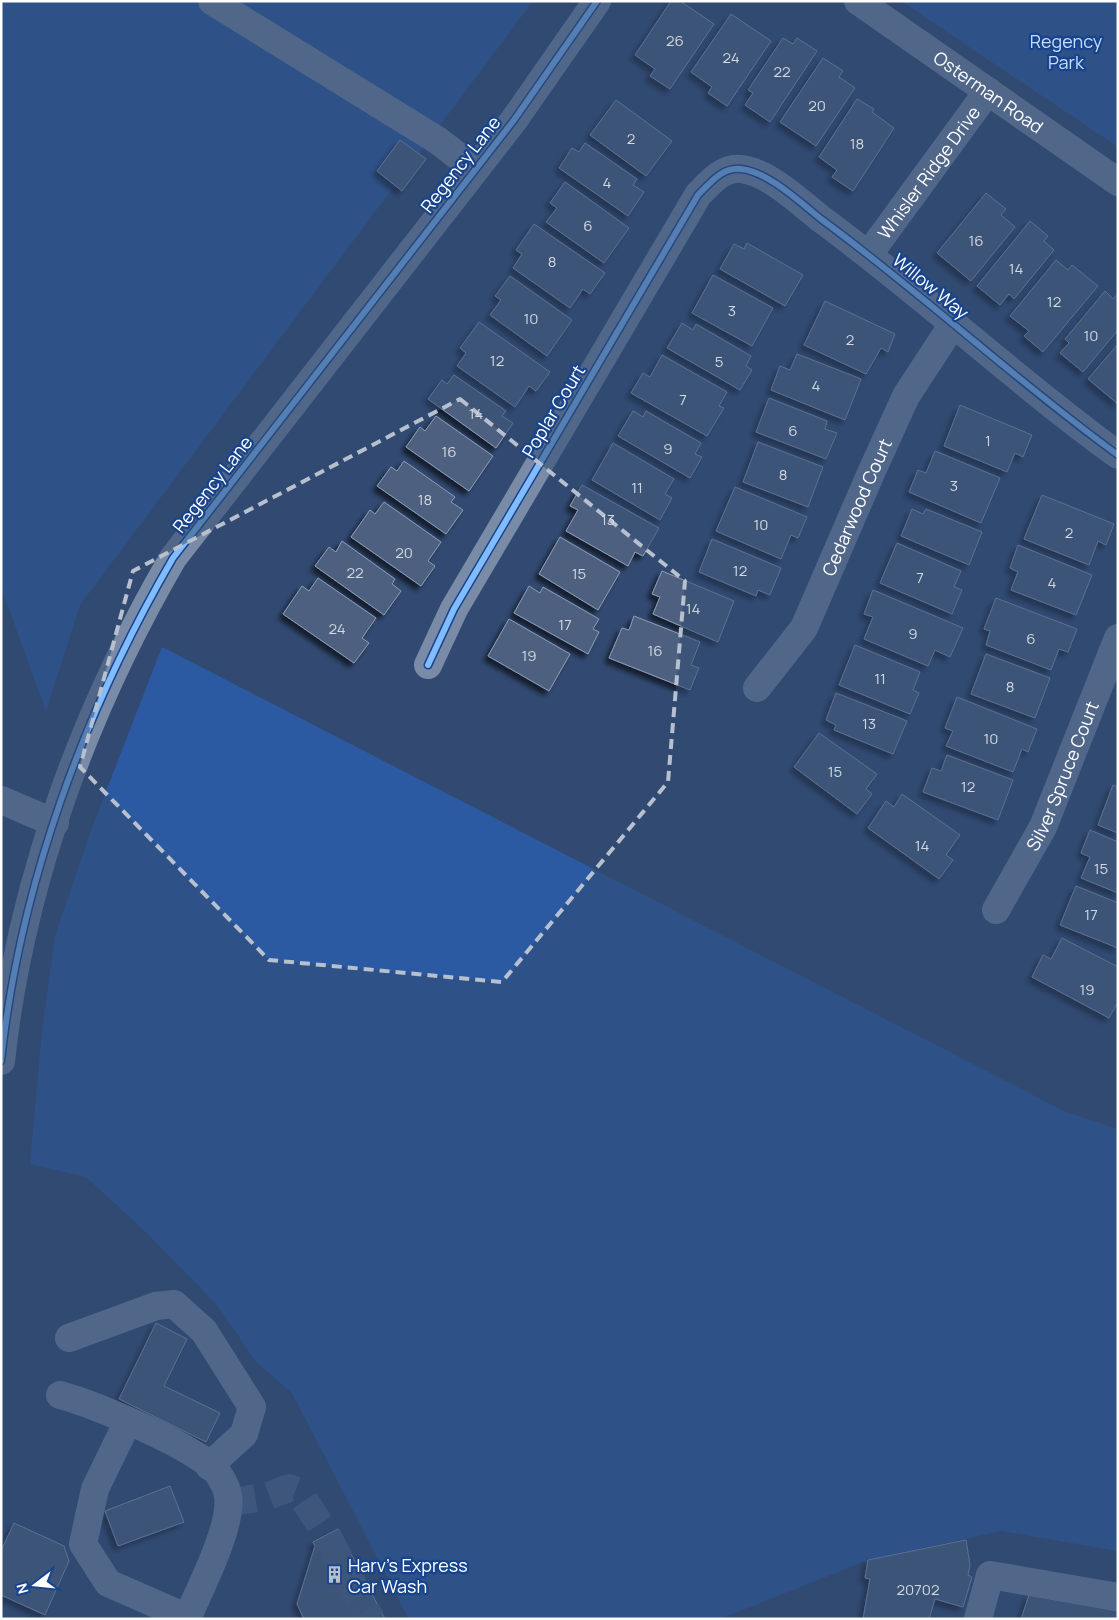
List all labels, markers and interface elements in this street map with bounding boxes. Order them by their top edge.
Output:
park label: Regency Park [1030,29,1103,74]
house number: 26 [666,30,684,51]
street label: Osterman Road [929,45,1048,138]
house number: 24 [722,47,740,68]
house number: 22 [773,61,791,82]
house number: 20 [808,95,826,116]
street label: Whisler Ridge Drive [872,101,985,244]
street label: Regency Lane [415,111,505,217]
house number: 2 [627,128,635,149]
house number: 18 [850,133,864,154]
house number: 4 [603,172,612,193]
house number: 6 [583,215,593,236]
house number: 16 [968,230,984,251]
street label: Willow Way [888,248,975,325]
house number: 8 [548,251,556,272]
house number: 14 [1009,258,1023,279]
house number: 12 [1047,291,1061,312]
house number: 3 [728,300,736,321]
house number: 10 [524,308,539,329]
house number: 10 [1084,325,1099,346]
house number: 2 [846,329,854,350]
house number: 12 [490,350,504,371]
house number: 5 [715,351,723,372]
street label: Poplar Court [516,360,590,462]
house number: 4 [812,375,821,396]
house number: 7 [679,389,687,410]
house number: 14 [469,403,483,424]
house number: 6 [788,420,798,441]
house number: 1 [985,430,991,451]
street label: Regency Lane [167,431,257,537]
street label: Cedarwood Court [816,435,897,580]
house number: 9 [663,438,673,459]
house number: 16 [441,441,457,462]
house number: 8 [779,464,787,485]
house number: 3 [950,475,958,496]
house number: 11 [631,477,643,498]
house number: 18 [418,489,432,510]
house number: 13 [601,509,615,530]
house number: 10 [754,514,769,535]
house number: 2 [1065,522,1073,543]
house number: 20 [395,542,413,563]
house number: 12 [733,560,747,581]
house number: 22 [346,562,364,583]
house number: 15 [572,563,586,584]
house number: 7 [916,567,924,588]
house number: 4 [1048,572,1057,593]
house number: 14 [686,598,700,619]
house number: 17 [558,614,572,635]
house number: 24 [328,618,346,639]
house number: 9 [908,623,918,644]
house number: 6 [1026,628,1036,649]
house number: 16 [647,640,663,661]
house number: 19 [521,645,537,666]
house number: 11 [874,668,886,689]
house number: 8 [1006,676,1014,697]
street label: Silver Spruce Court [1020,698,1104,855]
house number: 13 [862,713,876,734]
house number: 10 [984,728,999,749]
house number: 15 [828,761,842,782]
house number: 12 [961,776,975,797]
house number: 14 [915,835,929,856]
house number: 15 [1094,858,1108,879]
house number: 17 [1084,904,1098,925]
house number: 19 [1079,979,1095,1000]
place label: Harv's Express Car Wash [348,1553,468,1598]
north arrow [10,1560,60,1610]
building icon: Harv's Express Car Wash [324,1565,344,1585]
house number: 20702 [897,1579,939,1600]
text: N [12,1581,33,1596]

